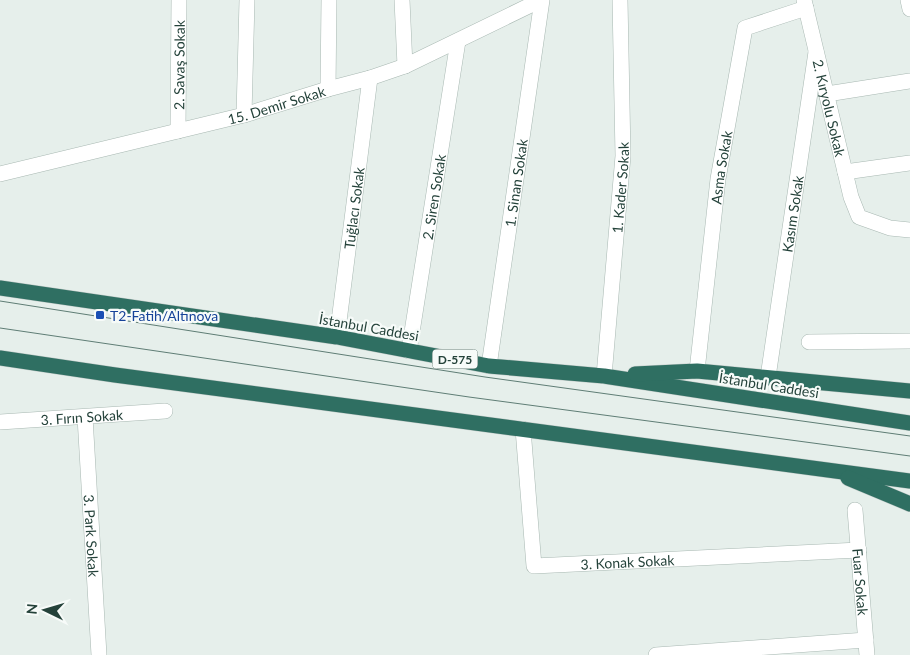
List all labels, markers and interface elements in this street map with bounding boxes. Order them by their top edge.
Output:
street label: 2. Savaş Sokak [170,19,187,110]
street label: 2. Kıryolu Sokak [810,58,850,159]
street label: 15. Demir Sokak [226,82,328,127]
street label: Asma Sokak [707,128,735,205]
street label: 1. Sinan Sokak [501,137,530,228]
street label: 1. Kader Sokak [608,141,632,234]
street label: 2. Siren Sokak [418,152,449,241]
street label: Tuğlacı Sokak [340,165,367,250]
street label: Kasım Sokak [778,173,806,253]
place label: T2-Fatih/Altınova [110,307,218,324]
marker: T2-Fatih/Altınova [94,309,106,321]
street label: İstanbul Caddesi [318,310,420,344]
road number: D-575 [432,349,478,368]
street label: İstanbul Caddesi [718,369,820,401]
street label: 3. Fırın Sokak [40,405,124,428]
street label: 3. Park Sokak [81,494,103,578]
street label: Fuar Sokak [850,548,872,617]
street label: 3. Konak Sokak [580,551,676,572]
north arrow [20,585,70,635]
text: N [23,603,40,615]

